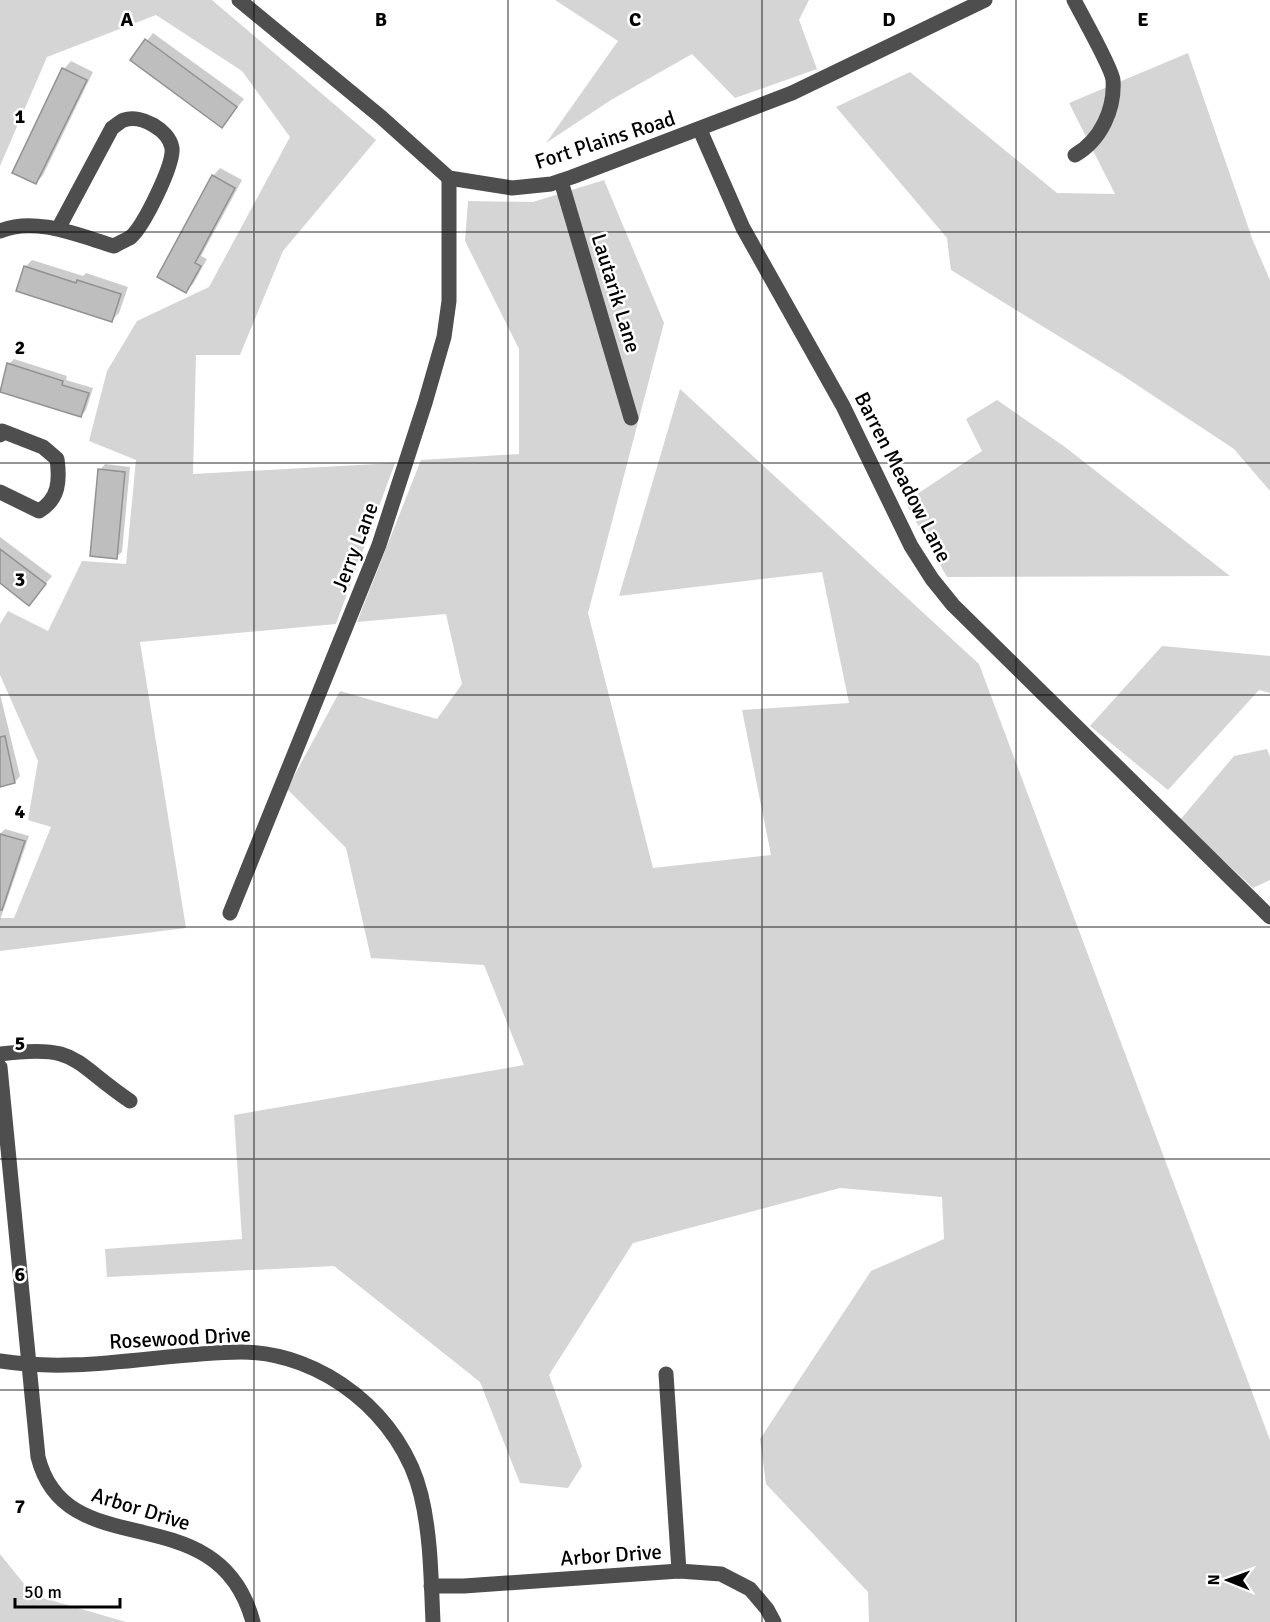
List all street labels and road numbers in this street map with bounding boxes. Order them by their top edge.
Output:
street label: Fort Plains Road [532,105,678,175]
street label: Lautarik Lane [586,230,646,356]
street label: Barren Meadow Lane [849,387,957,567]
street label: Jerry Lane [326,499,384,595]
street label: Rosewood Drive [108,1321,252,1355]
street label: Arbor Drive [88,1482,194,1536]
street label: Arbor Drive [559,1538,663,1572]

